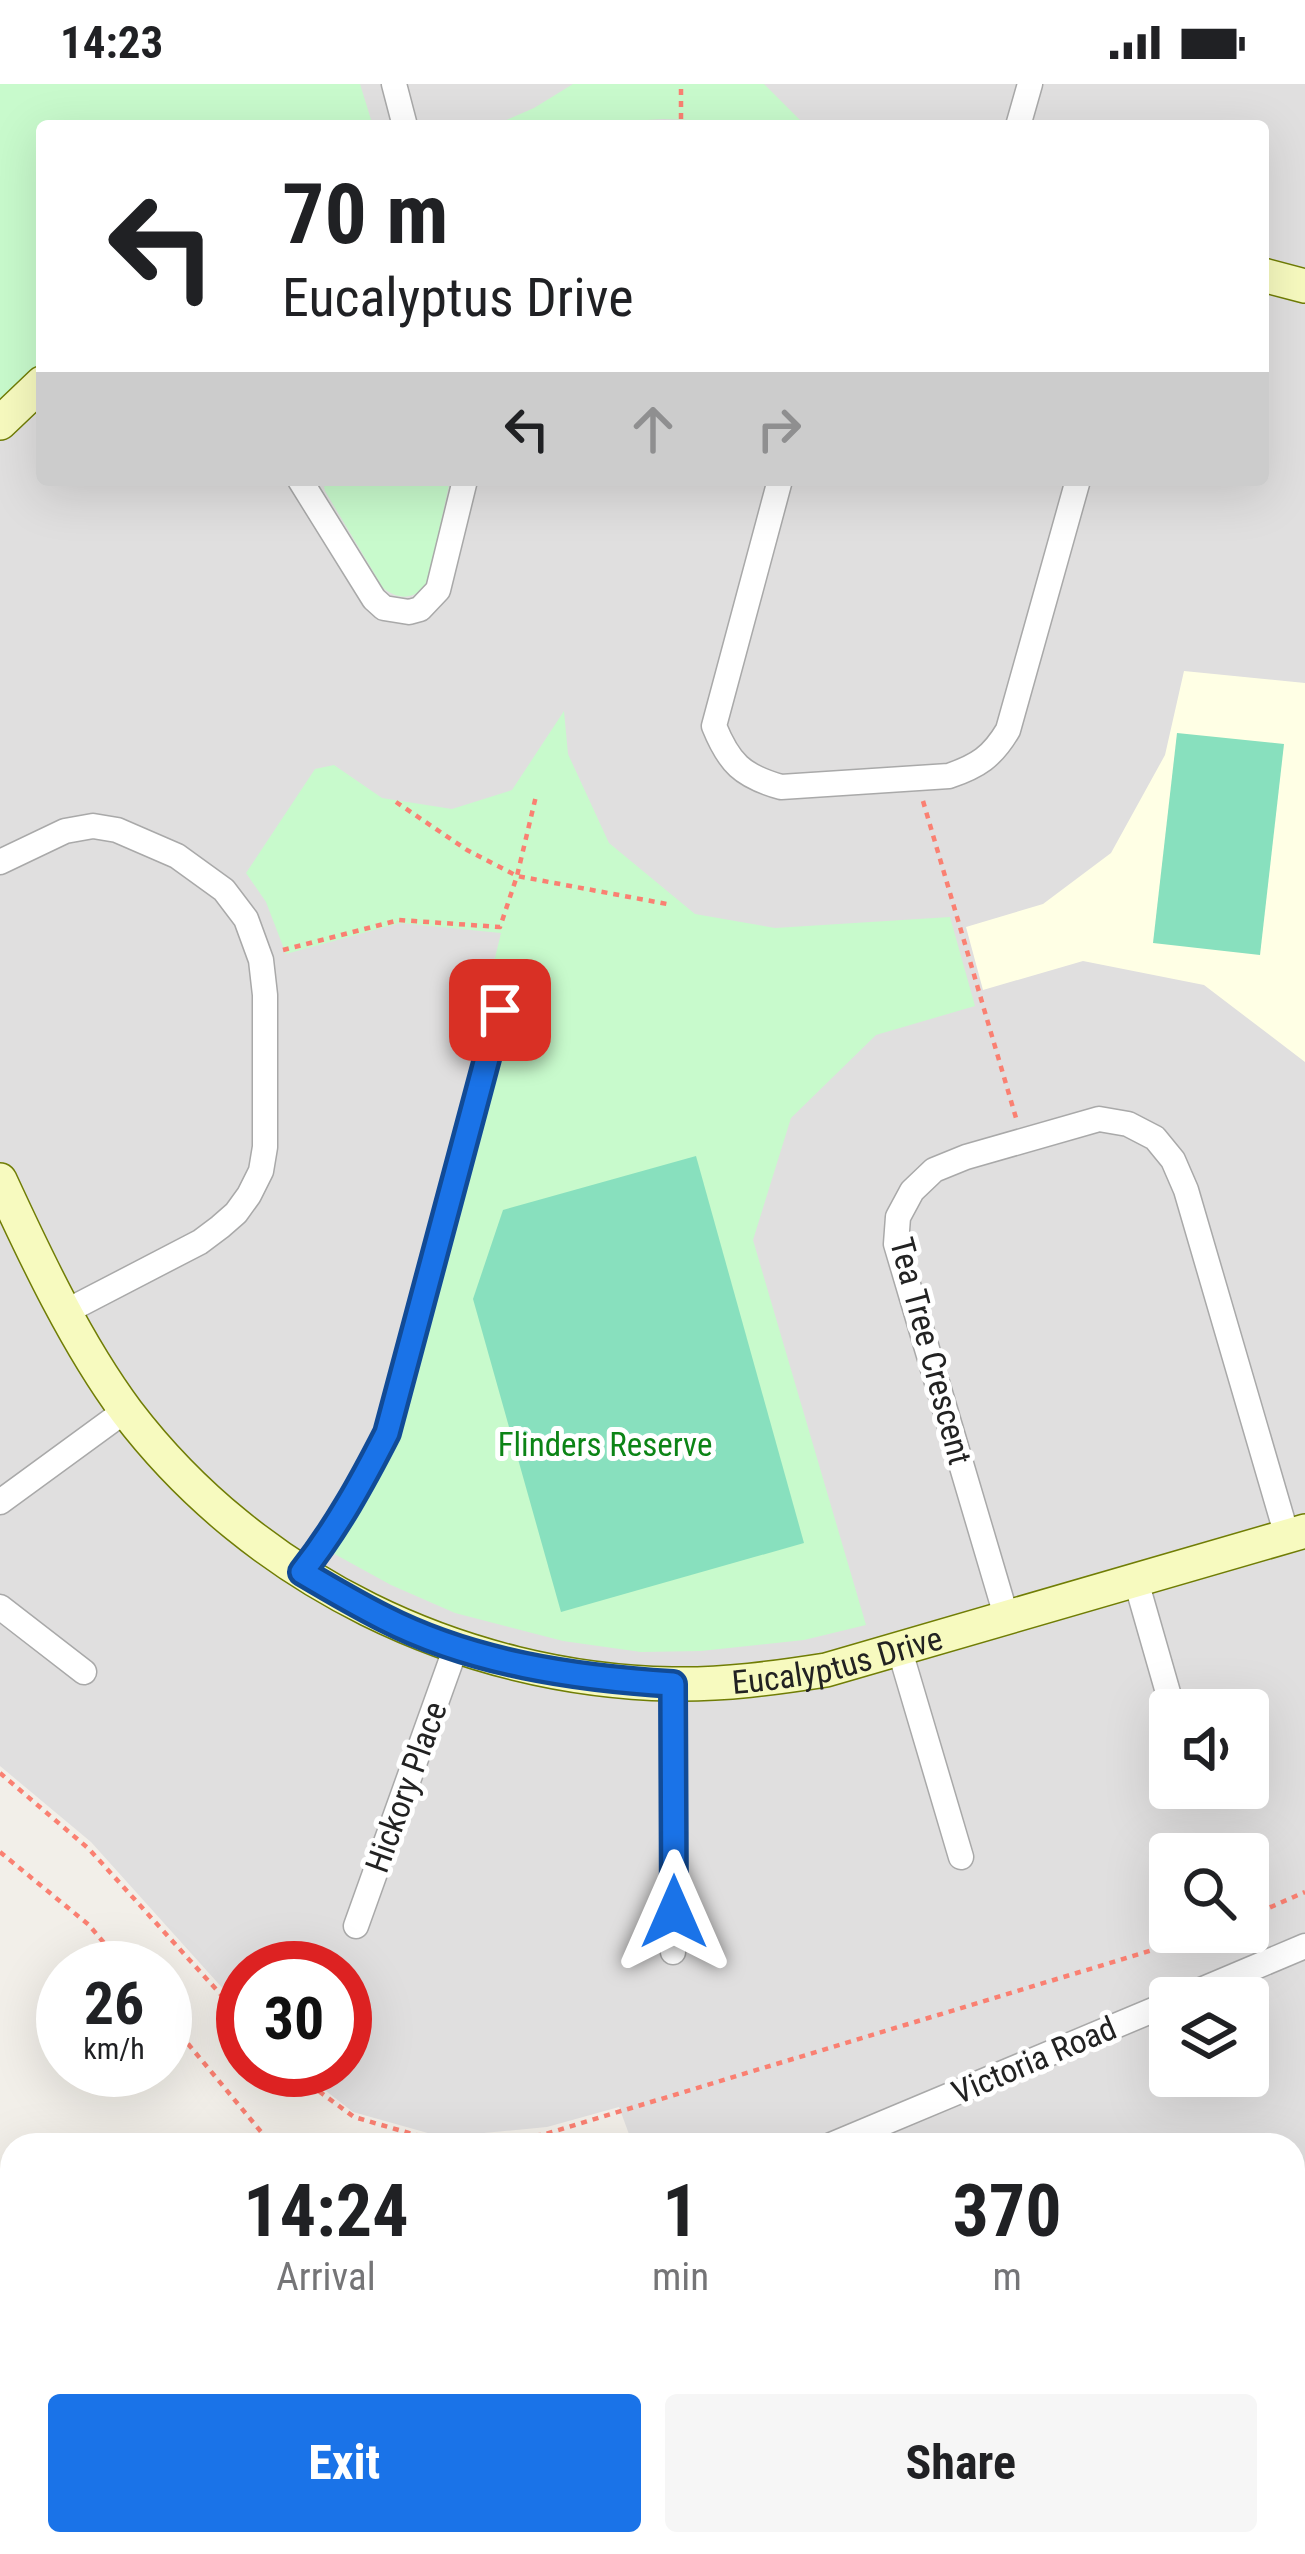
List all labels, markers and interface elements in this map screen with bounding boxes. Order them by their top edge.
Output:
text: 14:23 [60,16,163,69]
text: 70 m [282,165,449,264]
icon: left [84,168,240,324]
text: Eucalyptus Drive [282,266,634,329]
icon: left [494,396,560,462]
icon: ahead [620,396,686,462]
icon: right [746,396,812,462]
pin [449,959,551,1061]
icon: arrive [467,977,533,1043]
street label: Tea Tree Crescent [882,1233,980,1469]
park label: Flinders Reserve [498,1425,712,1464]
street label: Eucalyptus Drive [730,1618,947,1701]
map controls [1149,1689,1269,2097]
button: sound [1149,1689,1269,1809]
street label: Hickory Place [357,1696,455,1878]
button: search [1149,1833,1269,1953]
position arrow [611,1849,737,1975]
speed limit sign: 30 [216,1941,372,2097]
text: 26 [84,1968,144,2039]
button: layers [1149,1977,1269,2097]
street label: Victoria Road [946,2008,1122,2112]
text: km/h [83,2031,145,2066]
text: 14:24 [243,2169,409,2254]
text: 1 [662,2169,699,2254]
text: 370 [952,2169,1062,2254]
text: Arrival [276,2254,376,2300]
text: min [652,2254,709,2300]
text: m [992,2254,1022,2300]
button: Exit [48,2394,641,2532]
button: Share [665,2394,1257,2532]

